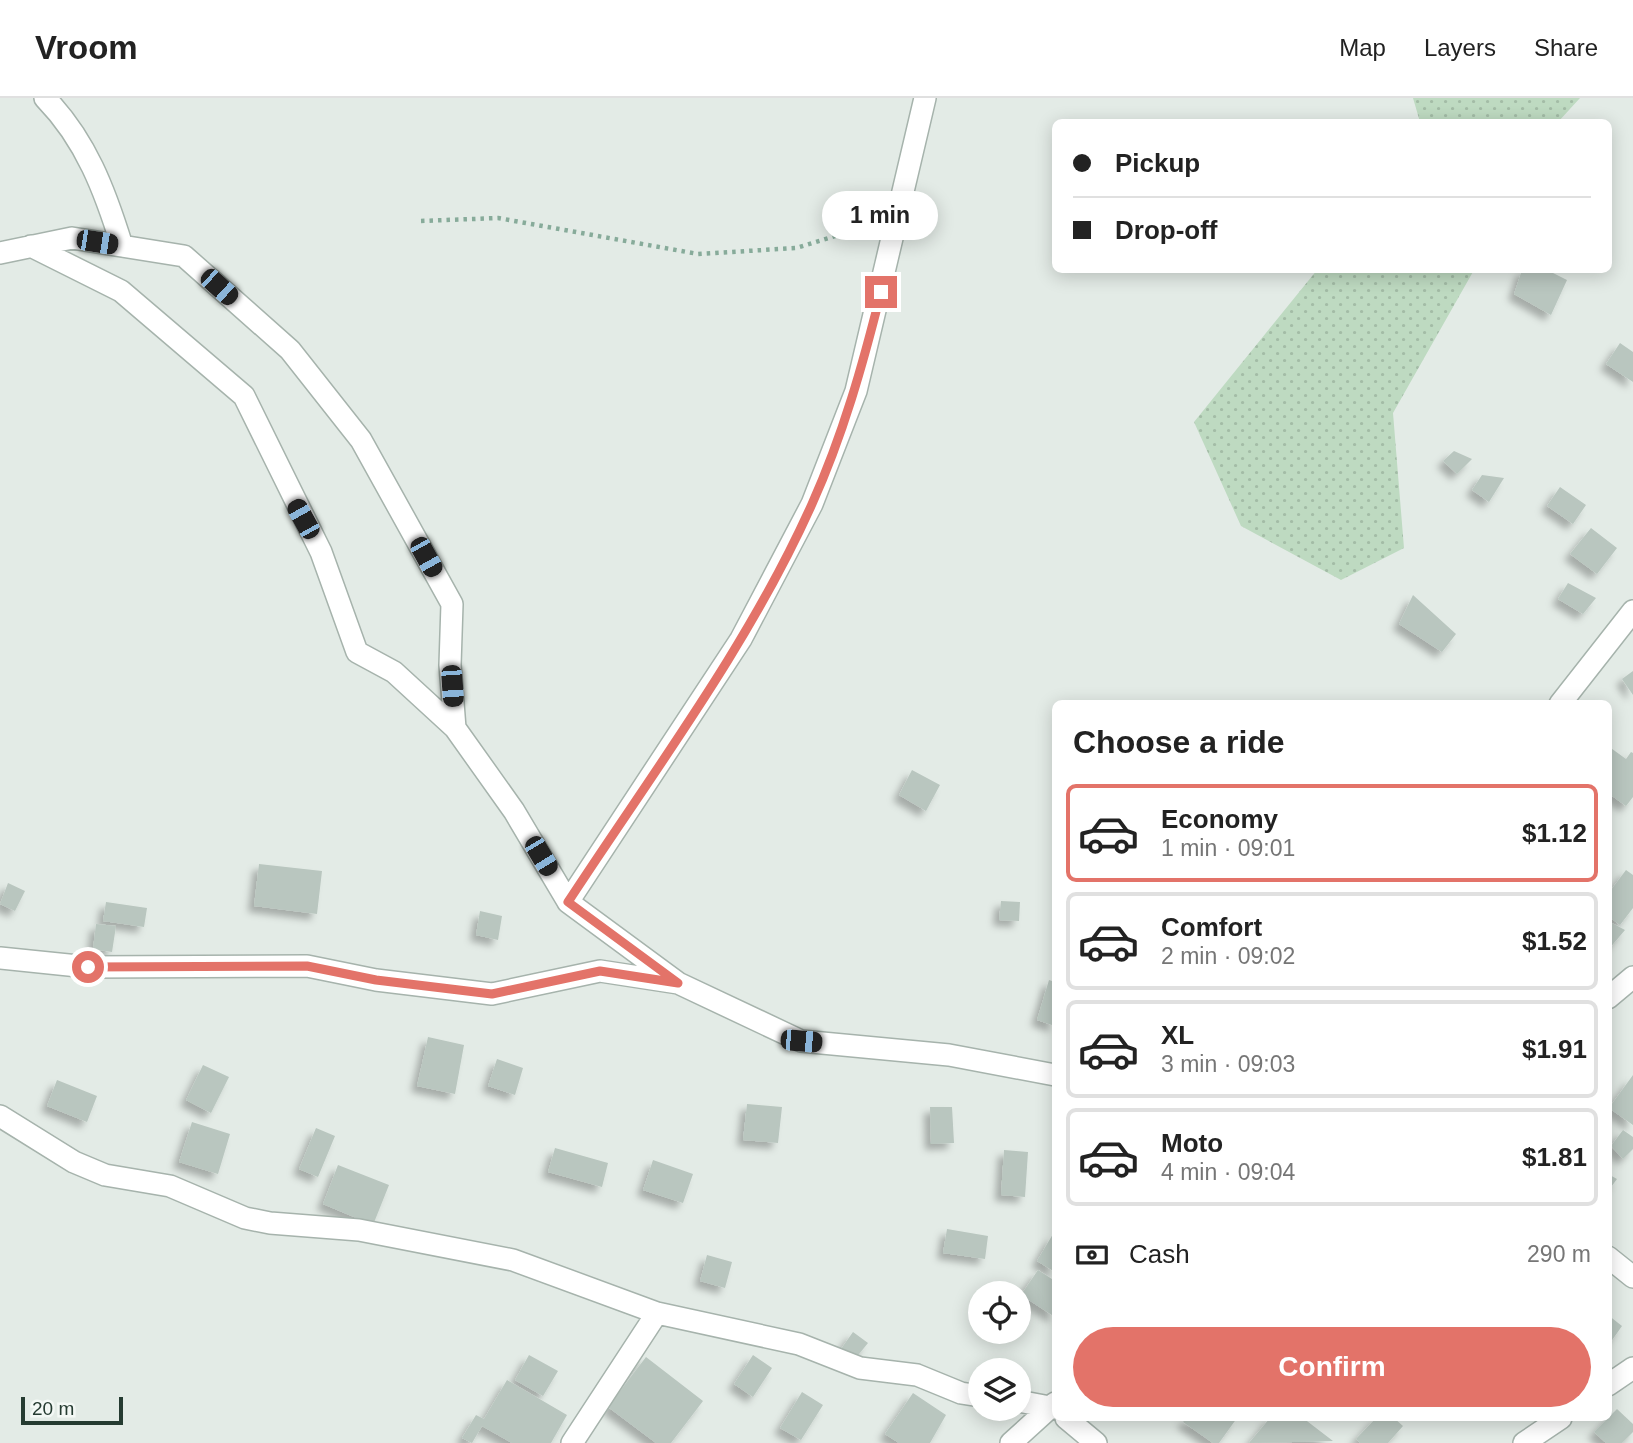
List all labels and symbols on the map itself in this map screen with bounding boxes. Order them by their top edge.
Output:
callout: 1 min [823,190,939,240]
car [75,228,120,256]
car [197,265,242,309]
route end [865,276,897,308]
car [284,496,323,542]
car [407,534,446,580]
car [441,664,464,708]
car [522,833,561,879]
route start [72,951,104,983]
car [780,1029,823,1053]
scale bar [21,1394,122,1426]

